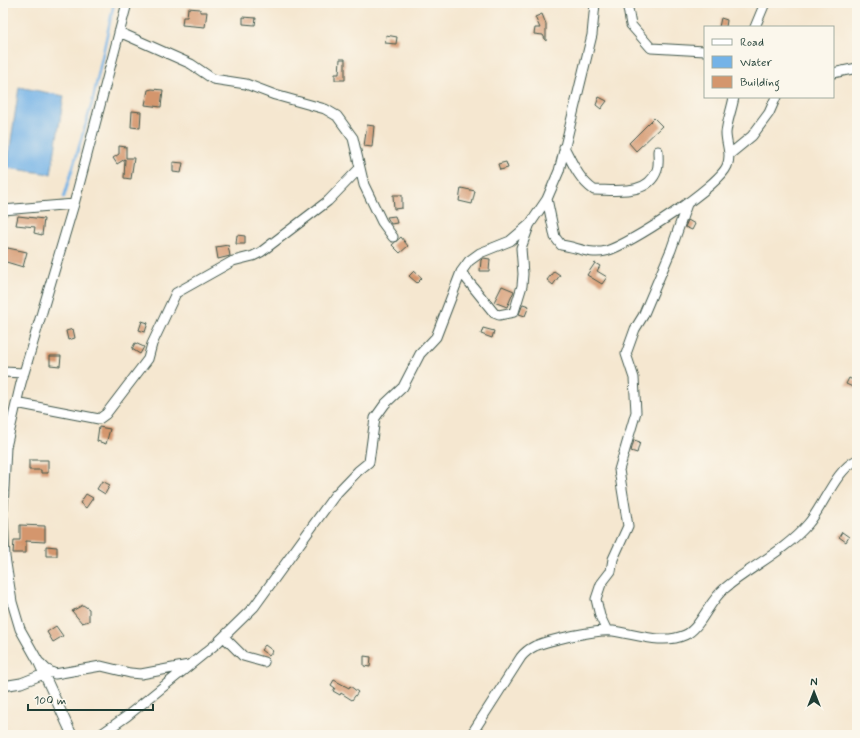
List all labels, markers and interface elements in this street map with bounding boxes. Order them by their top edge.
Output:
legend [704,26,834,98]
text: Road [740,35,764,51]
text: Water [740,55,772,71]
text: Building [740,75,780,92]
north arrow [794,672,834,712]
text: N [810,676,818,690]
scale bar [28,686,153,712]
text: 100 m [34,693,66,709]

